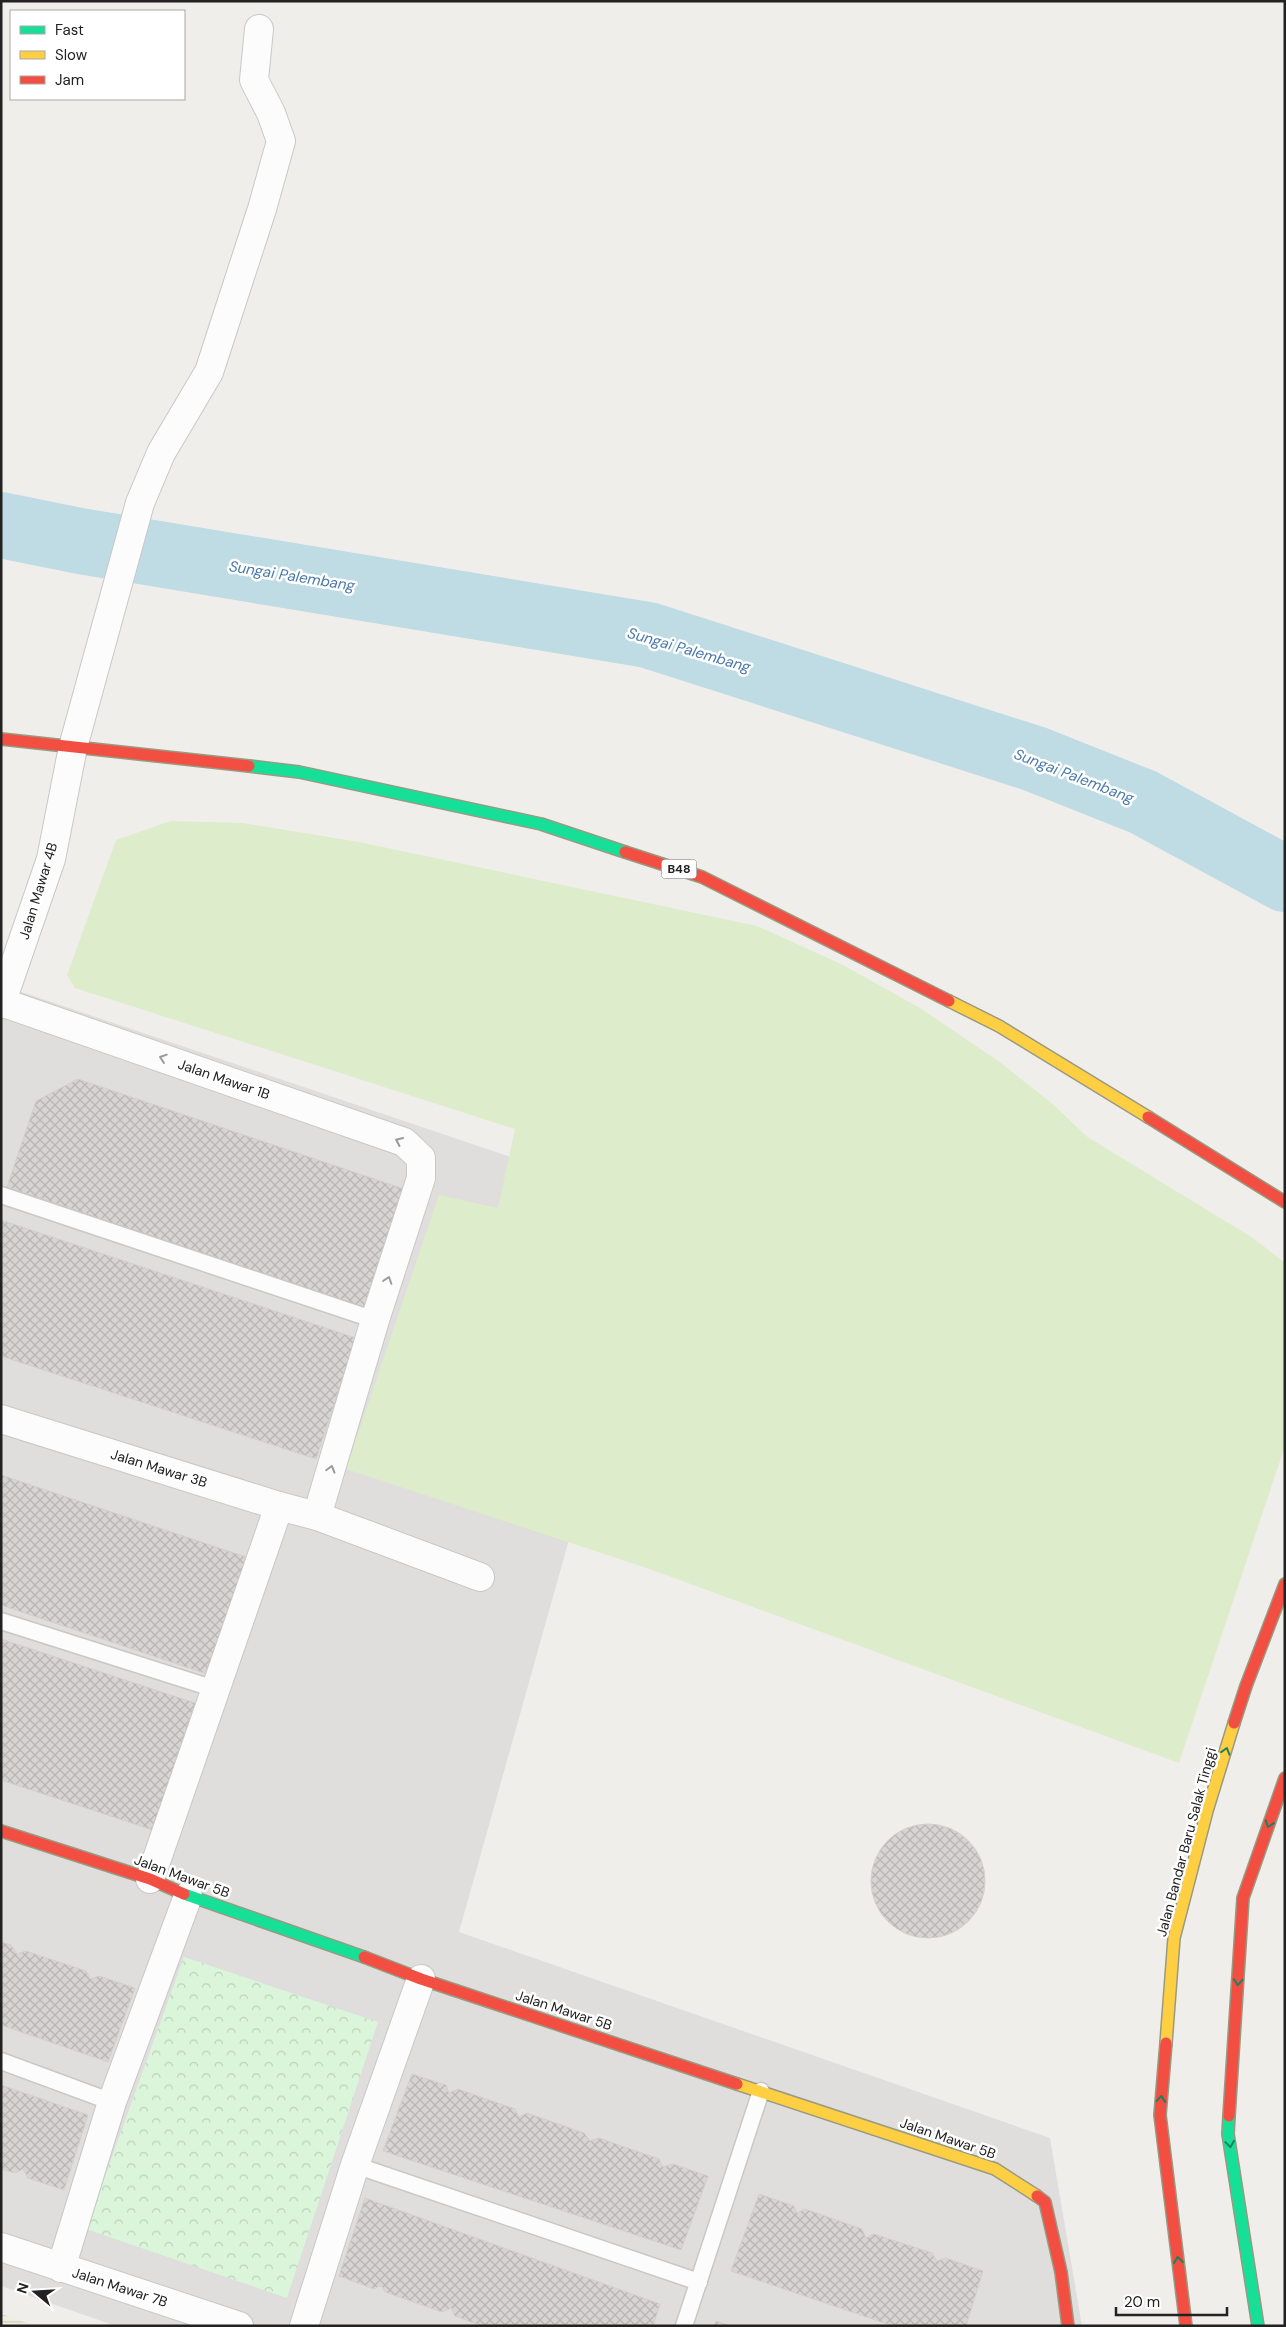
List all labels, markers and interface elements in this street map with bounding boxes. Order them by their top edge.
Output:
legend [10,10,185,100]
text: Fast [55,20,84,40]
text: Slow [55,45,88,65]
text: Jam [55,70,84,90]
water label: Sungai Palembang [228,556,357,596]
water label: Sungai Palembang [625,623,754,677]
water label: Sungai Palembang [1011,744,1138,808]
street label: Jalan Mawar 4B [15,840,61,942]
road number: B48 [662,860,696,879]
one-way arrow [159,1054,168,1064]
street label: Jalan Mawar 1B [176,1055,272,1103]
one-way arrow [395,1136,404,1147]
one-way arrow [382,1276,392,1285]
street label: Jalan Mawar 3B [109,1445,209,1491]
one-way arrow [325,1465,335,1474]
street label: Jalan Bandar Baru Salak Tinggi [1152,1745,1220,1939]
one-way arrow [1220,1748,1230,1756]
one-way arrow [1265,1819,1275,1828]
street label: Jalan Mawar 5B [132,1850,232,1902]
one-way arrow [1232,1978,1243,1986]
street label: Jalan Mawar 5B [514,1986,614,2034]
one-way arrow [1156,2094,1167,2102]
street label: Jalan Mawar 5B [898,2113,998,2163]
one-way arrow [1224,2140,1235,2148]
one-way arrow [1173,2256,1184,2264]
street label: Jalan Mawar 7B [70,2263,170,2311]
north arrow [10,2267,60,2317]
text: N [12,2280,33,2296]
scale bar [1116,2284,1227,2316]
text: 20 m [1124,2292,1160,2312]

